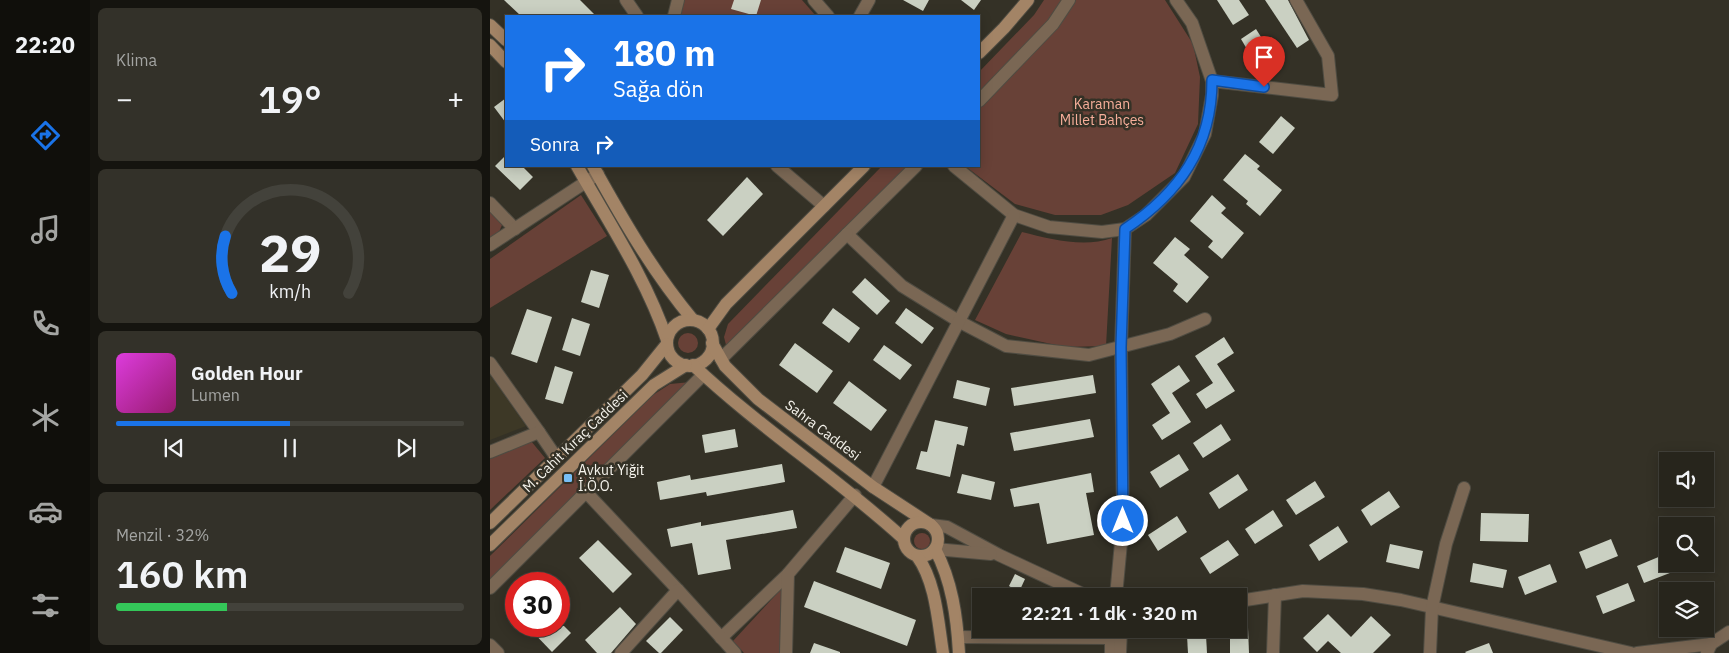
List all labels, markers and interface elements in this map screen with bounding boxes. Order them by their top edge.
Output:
text: 22:20 [15,30,75,59]
text: 180 m [613,30,716,76]
icon: right [530,35,595,100]
pin [1243,36,1285,87]
icon: arrive [1250,43,1278,71]
text: Klima [116,50,157,70]
text: 19° [258,74,322,123]
text: Sağa dön [613,74,704,103]
text: − [116,80,133,117]
text: + [447,80,464,117]
park label: Karaman Millet Bahçes [1060,95,1144,129]
icon: directions [28,118,63,153]
icon: right [590,130,618,158]
text: Sonra [530,132,580,156]
icon: music [28,212,63,247]
text: 29 [259,219,321,286]
text: km/h [269,280,311,303]
icon: phone [28,306,63,341]
text: Golden Hour [191,361,303,385]
text: Lumen [191,385,240,405]
street label: M. Cahit Kıraç Caddesi [518,386,632,496]
street label: Sahra Caddesi [782,396,864,464]
icon: climate [28,400,63,435]
icon: previous [160,434,188,462]
icon: pause [276,434,304,462]
icon: next [392,434,420,462]
map controls [1659,452,1714,637]
button: sound [1659,452,1714,507]
place label: Aykut Yiğit İ.Ö.O. [578,461,645,495]
marker: Aykut Yiğit İ.Ö.O. [562,472,574,484]
icon: car [28,494,63,529]
position arrow [1096,494,1148,546]
button: search [1659,517,1714,572]
text: Menzil · 32% [116,525,209,545]
text: 160 km [116,549,248,598]
speed limit sign: 30 [505,572,570,637]
button: layers [1659,582,1714,637]
icon: filters [28,588,63,623]
text: 22:21 · 1 dk · 320 m [1021,601,1198,625]

